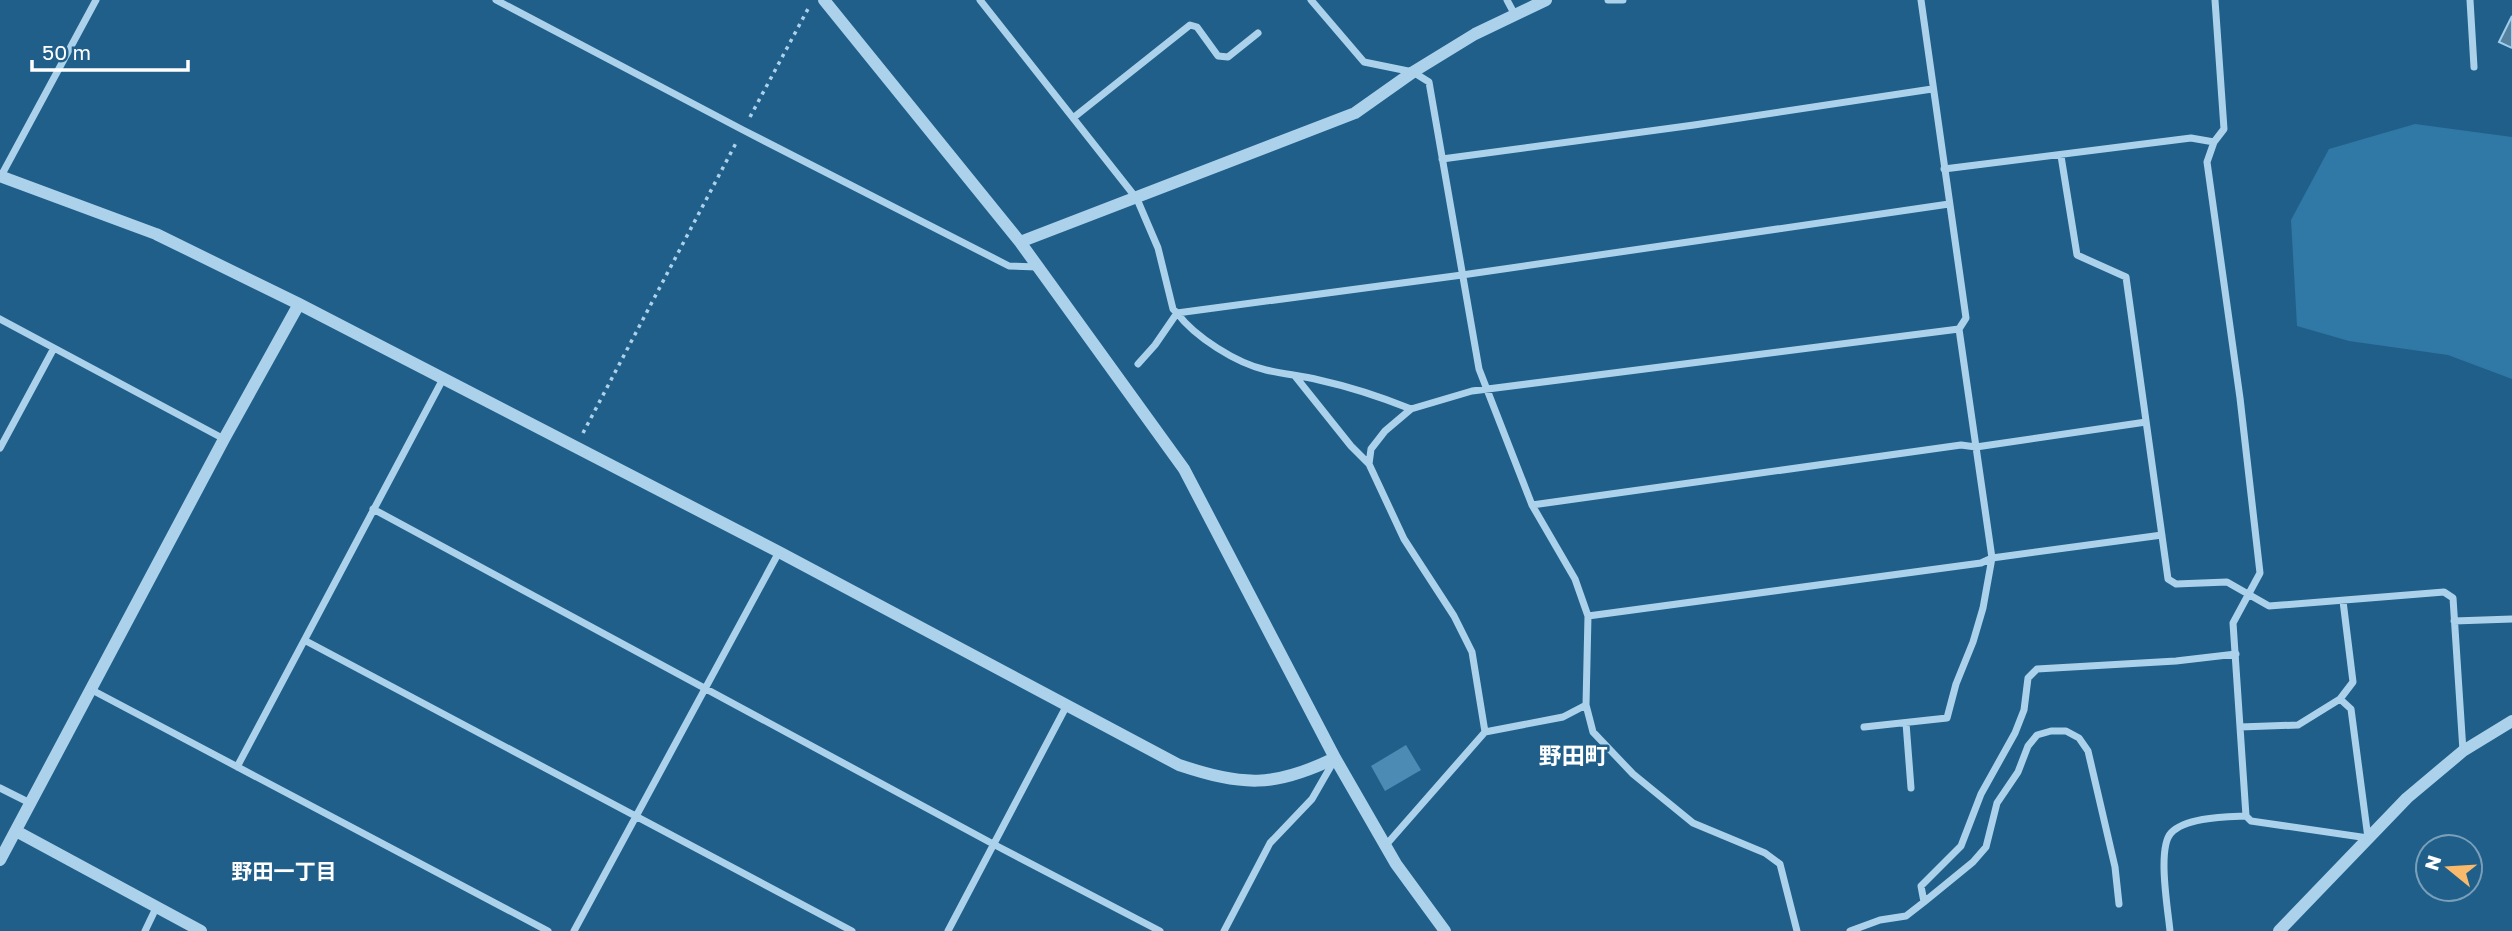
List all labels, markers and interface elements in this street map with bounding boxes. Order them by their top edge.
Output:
scale bar [32,28,187,72]
text: 50 m [42,39,91,65]
district label: 野田町 [1539,741,1608,769]
north arrow [2414,833,2484,903]
text: N [2419,852,2446,873]
district label: 野田一丁目 [232,858,337,884]

